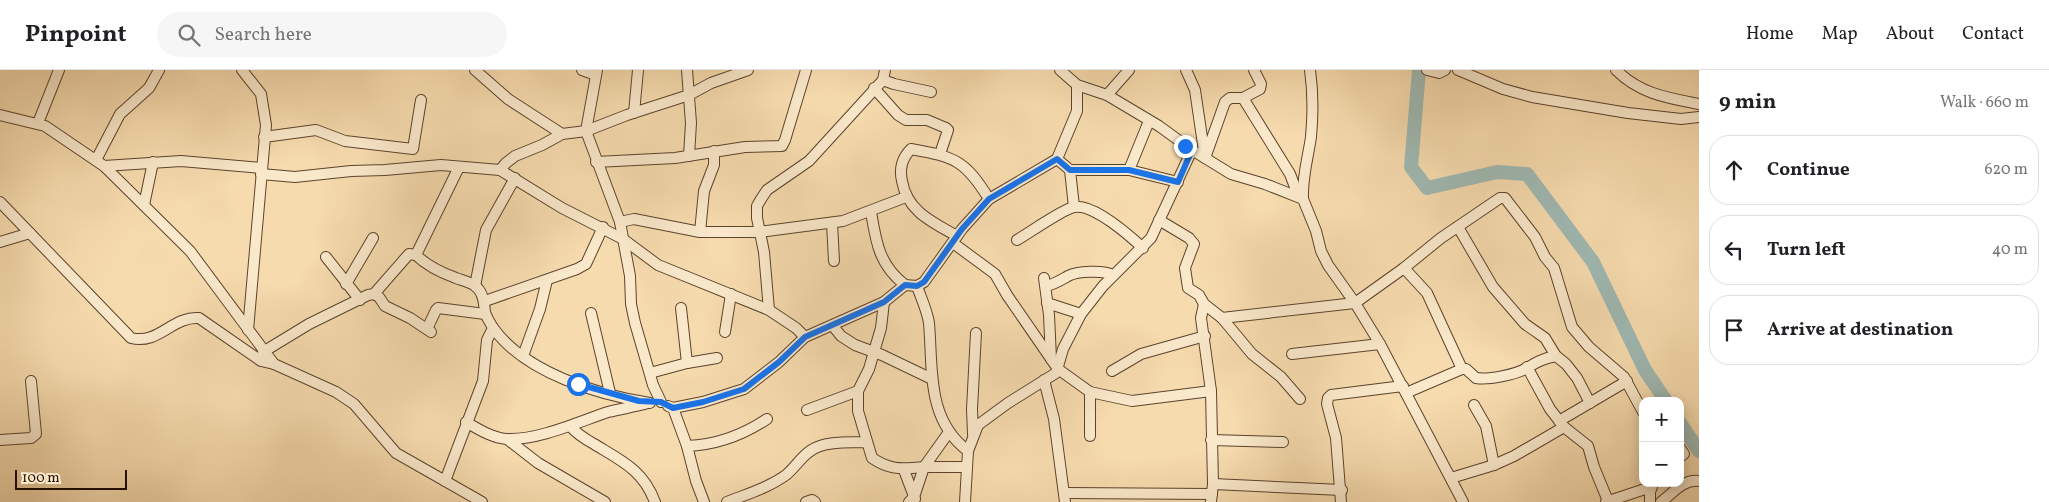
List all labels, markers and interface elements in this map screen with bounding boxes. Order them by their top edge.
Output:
search box [157,12,507,57]
text: Pinpoint [25,18,127,52]
icon: search [175,21,203,49]
text: Search here [215,22,312,48]
text: Home [1746,22,1794,47]
text: Map [1822,22,1858,47]
text: About [1886,22,1934,47]
text: Contact [1962,22,2024,47]
text: 9 min [1719,88,1776,117]
text: Walk · 660 m [1940,92,2029,114]
route end [1174,135,1197,158]
icon: ahead [1720,156,1748,184]
text: Continue [1767,157,1850,183]
text: 620 m [1984,159,2028,181]
icon: left [1720,236,1748,264]
text: Turn left [1767,237,1846,263]
text: 40 m [1992,239,2028,261]
icon: arrive [1720,316,1748,344]
text: Arrive at destination [1767,317,1953,343]
route start [567,373,590,396]
map controls [1639,397,1684,487]
button: + [1639,397,1684,442]
button: − [1639,442,1684,487]
scale bar [15,467,128,490]
text: 100 m [22,469,60,488]

